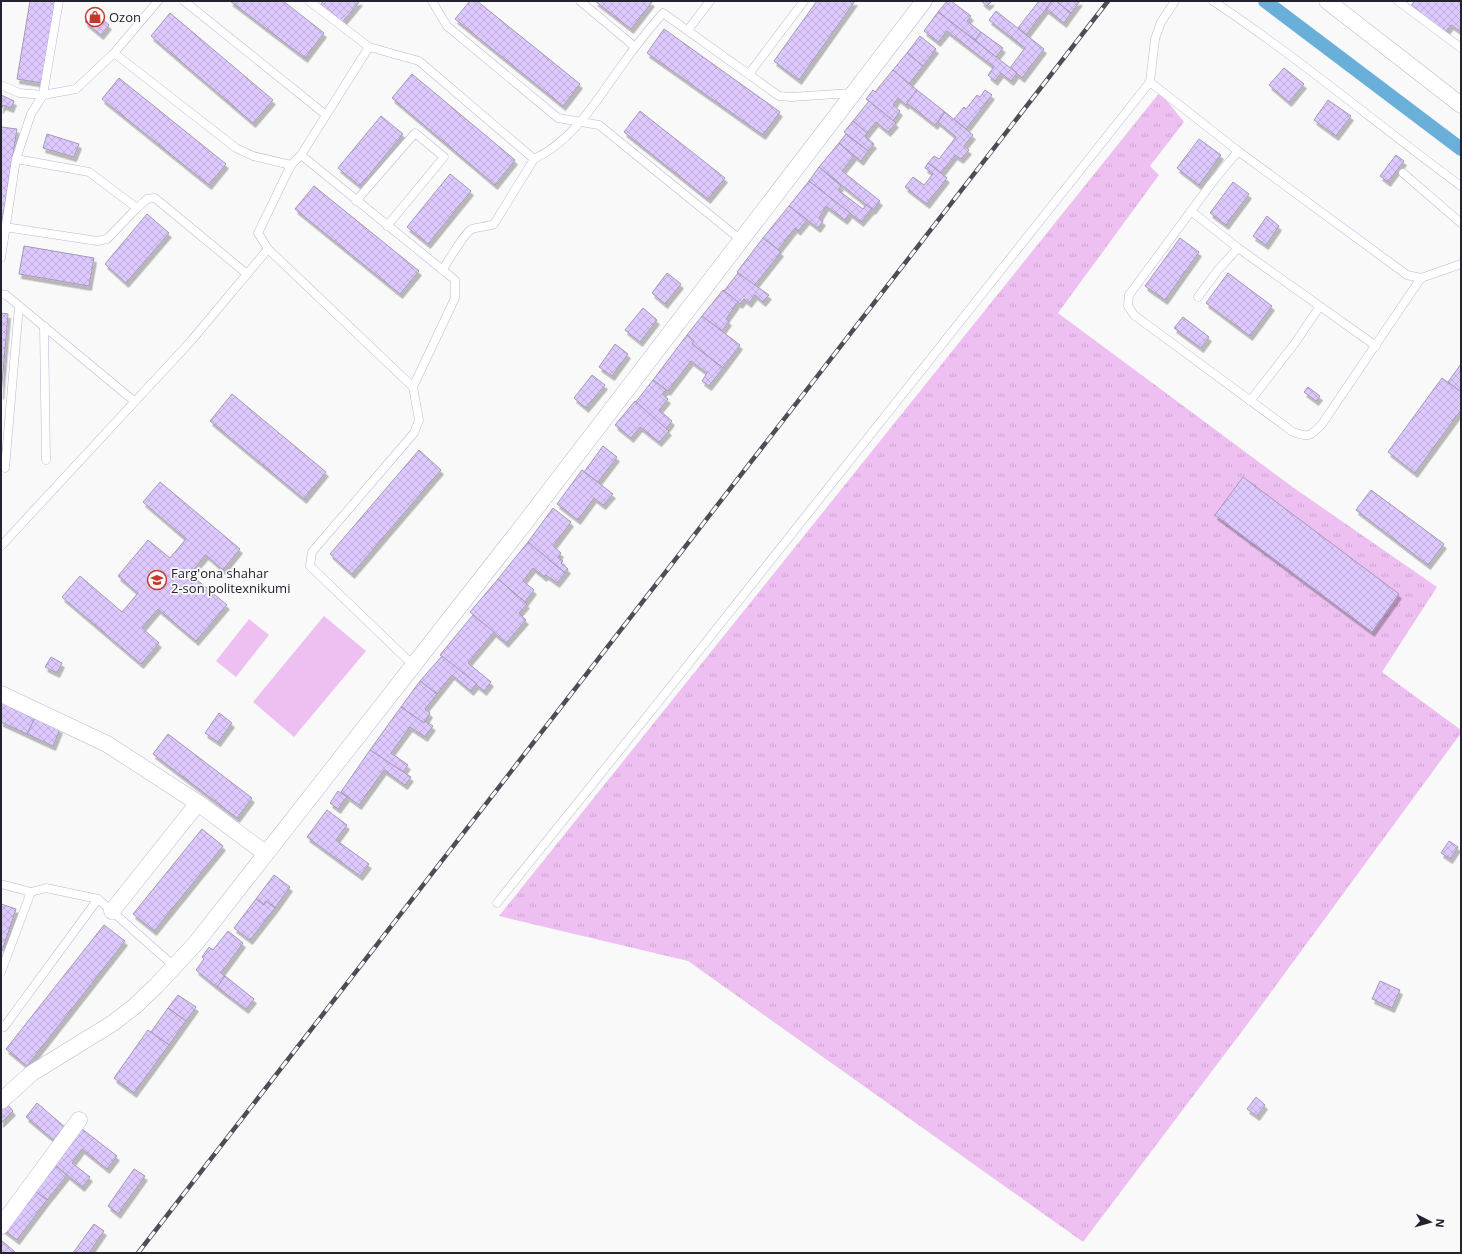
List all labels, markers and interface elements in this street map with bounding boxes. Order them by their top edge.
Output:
shop icon: Ozon [84,6,106,28]
place label: Ozon [109,8,141,26]
place label: Farg'ona shahar 2-son politexnikumi [171,564,290,597]
school or university icon: Farg'ona shahar 2-son politexnikumi [146,569,168,591]
north arrow [1410,1202,1450,1242]
text: N [1433,1218,1448,1228]

